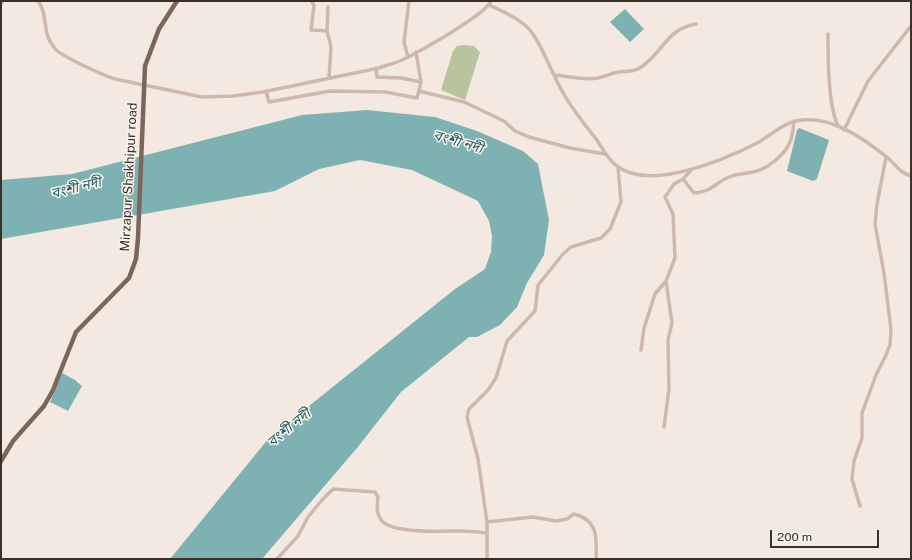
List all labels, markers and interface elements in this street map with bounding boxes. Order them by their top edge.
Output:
street label: Mirzapur Shakhipur road [117,102,141,252]
water label: বংশী নদী [431,127,485,157]
water label: বংশী নদী [49,174,103,202]
water label: বংশী নদী [264,405,314,451]
scale bar [772,522,881,548]
text: 200 m [777,530,812,544]

